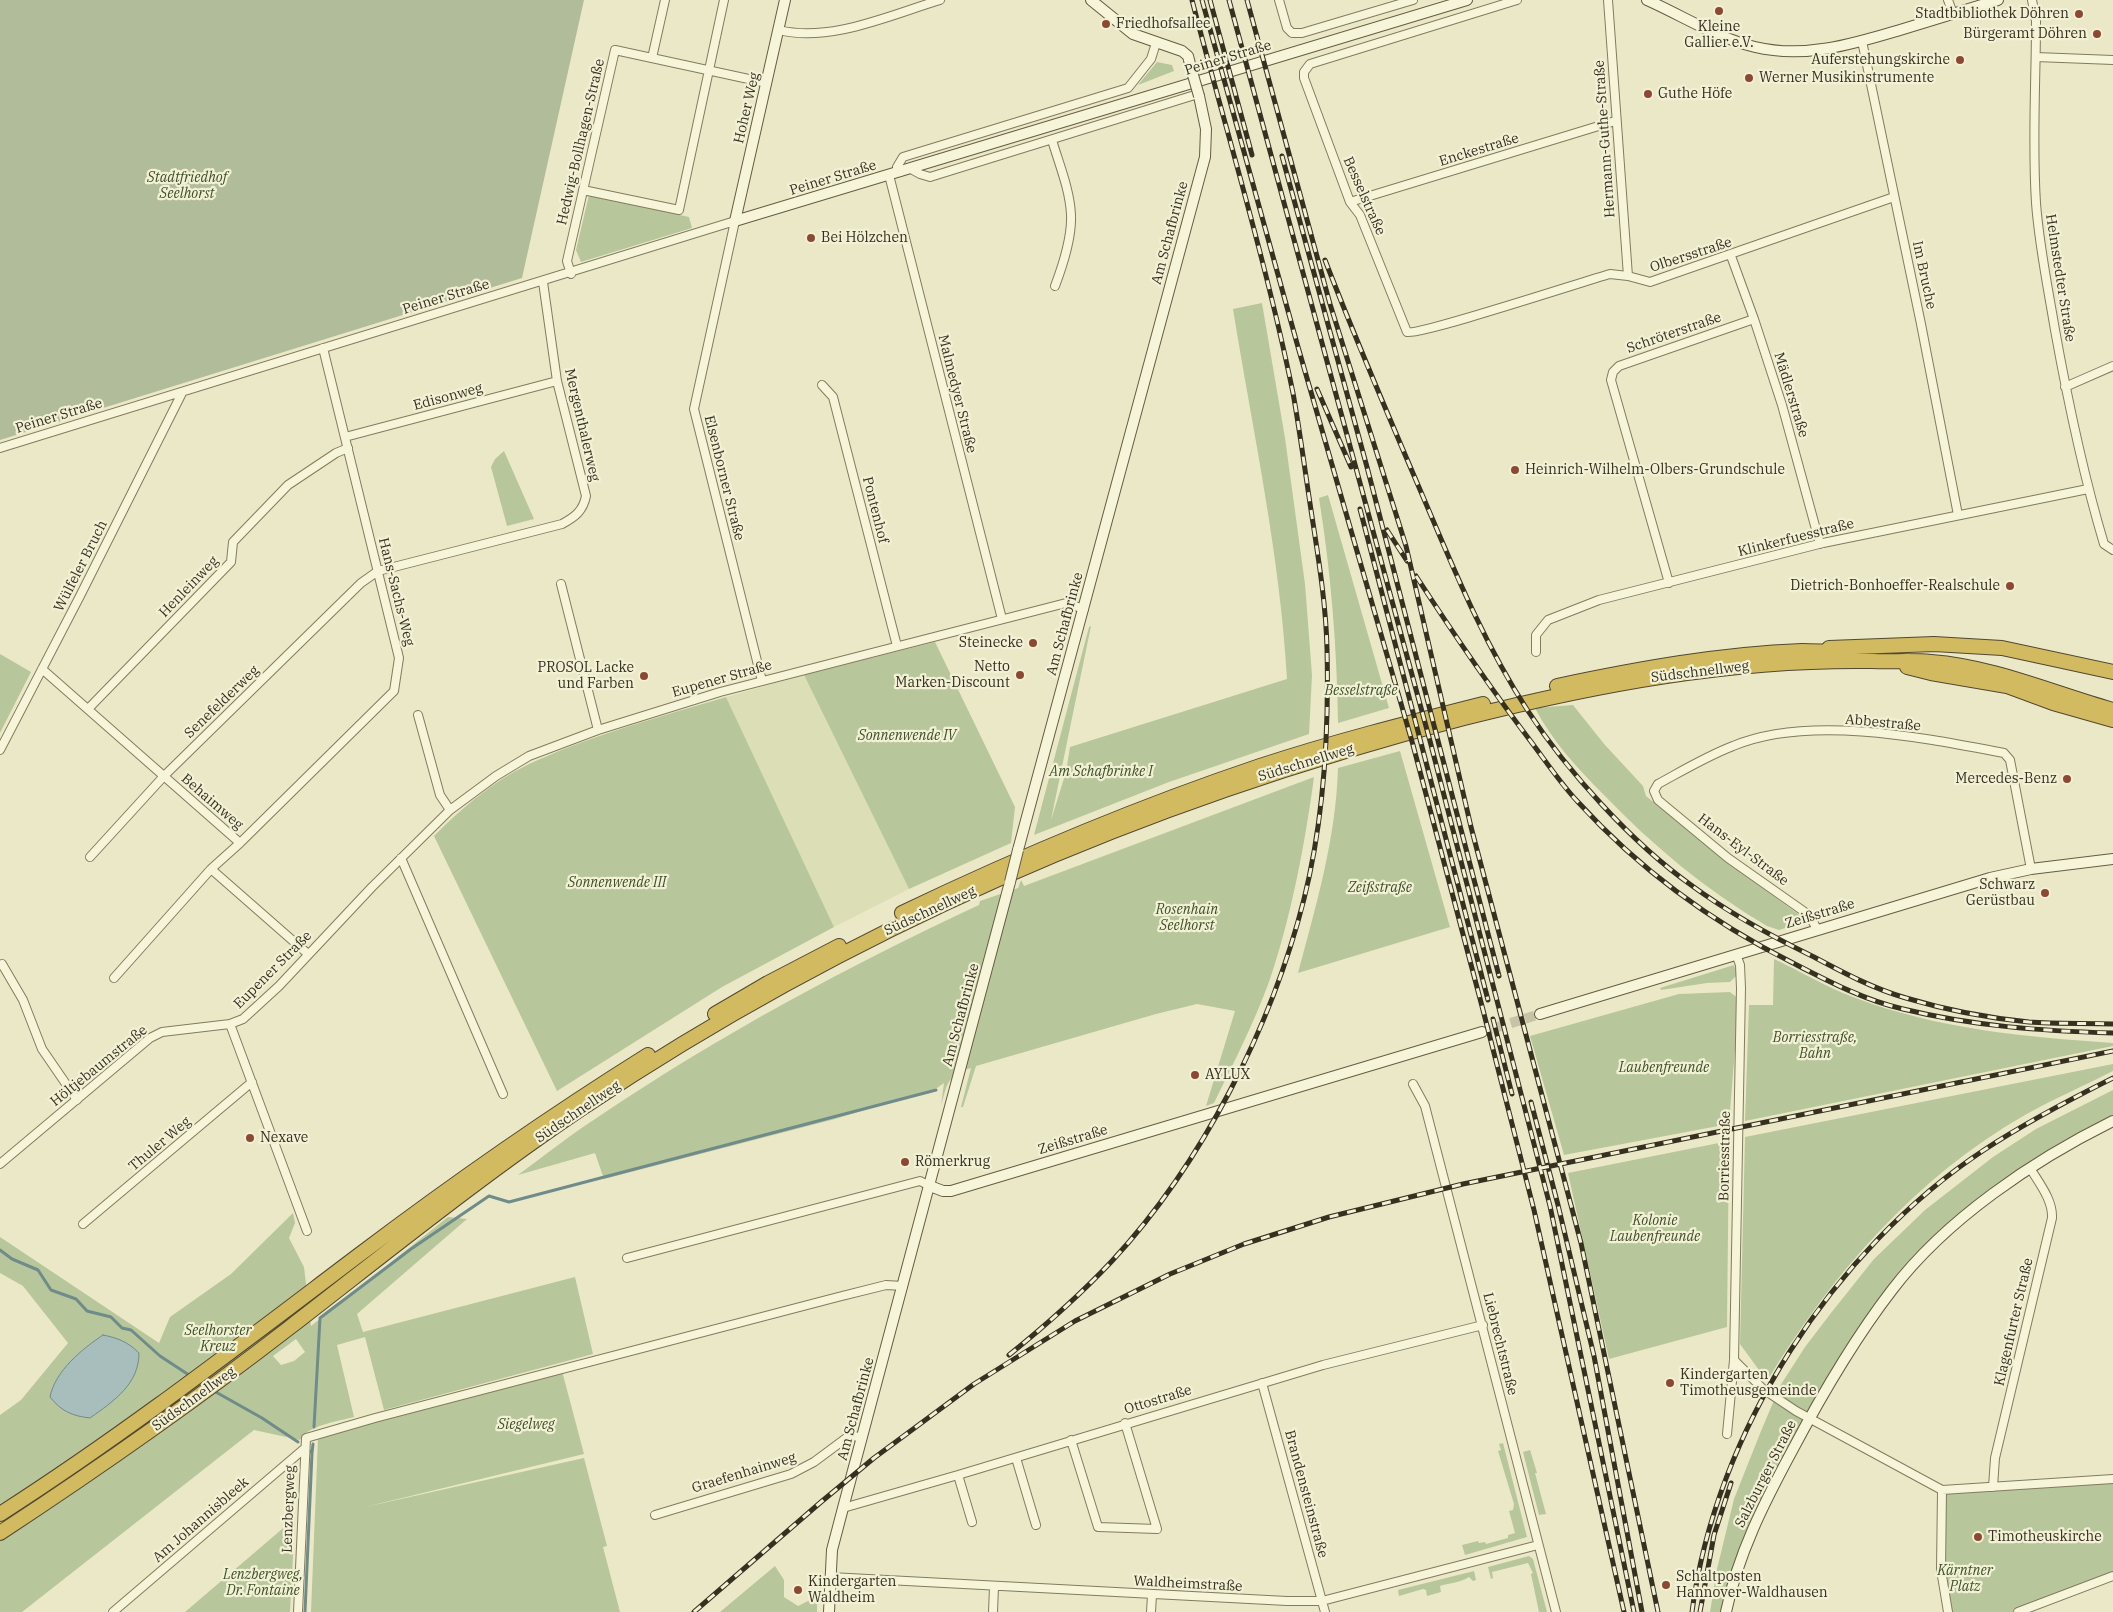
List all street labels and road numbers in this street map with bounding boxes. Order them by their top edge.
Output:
street label: Peiner Straße [1183,37,1273,79]
street label: Hedwig-Bollhagen-Straße [554,57,608,227]
street label: Hermann-Guthe-Straße [1591,60,1619,218]
street label: Hoher Weg [731,71,763,145]
street label: Enckestraße [1437,130,1521,170]
street label: Besselstraße [1339,154,1389,238]
street label: Peiner Straße [788,157,878,199]
street label: Am Schafbrinke [1148,180,1192,286]
street label: Helmstedter Straße [2042,213,2078,343]
street label: Olbersstraße [1648,234,1734,276]
street label: Im Bruche [1909,239,1939,311]
street label: Peiner Straße [401,276,491,318]
street label: Schröterstraße [1624,309,1724,357]
street label: Malmedyer Straße [934,333,980,455]
street label: Mädlerstraße [1770,350,1812,440]
street label: Mergenthalerweg [561,367,603,483]
street label: Edisonweg [411,380,485,414]
street label: Peiner Straße [14,395,104,437]
street label: Elsenborner Straße [700,414,748,542]
street label: Pontenhof [859,475,891,545]
street label: Klinkerfuesstraße [1736,515,1856,561]
street label: Wülfeler Bruch [51,518,111,614]
street label: Hans-Sachs-Weg [374,536,418,648]
street label: Henleinweg [156,553,222,621]
street label: Am Schafbrinke [1043,571,1087,677]
street label: Eupener Straße [670,657,774,701]
street label: Südschnellweg [1650,658,1750,686]
street label: Senefelderweg [181,662,263,742]
street label: Abbestraße [1844,711,1922,735]
street label: Südschnellweg [1256,741,1356,785]
street label: Behaimweg [178,770,246,834]
street label: Hans-Eyl-Straße [1694,810,1792,890]
street label: Südschnellweg [882,882,978,940]
street label: Zeißstraße [1783,895,1857,933]
street label: Eupener Straße [231,928,315,1012]
street label: Am Schafbrinke [939,962,983,1068]
street label: Höltjebaumstraße [47,1022,151,1110]
street label: Südschnellweg [532,1077,624,1147]
street label: Borriesstraße [1716,1111,1734,1201]
street label: Thuler Weg [126,1113,194,1175]
street label: Zeißstraße [1036,1121,1110,1159]
street label: Klagenfurter Straße [1991,1256,2037,1388]
street label: Liebrechtstraße [1479,1291,1521,1397]
street label: Am Schafbrinke [834,1356,878,1462]
street label: Südschnellweg [149,1363,239,1435]
street label: Ottostraße [1122,1382,1194,1418]
street label: Salzburger Straße [1732,1417,1800,1531]
street label: Brandensteinstraße [1281,1428,1331,1560]
street label: Graefenhainweg [690,1449,798,1497]
street label: Lenzbergweg [279,1465,299,1553]
street label: Am Johannisbleek [150,1474,252,1566]
street label: Waldheimstraße [1133,1573,1243,1595]

